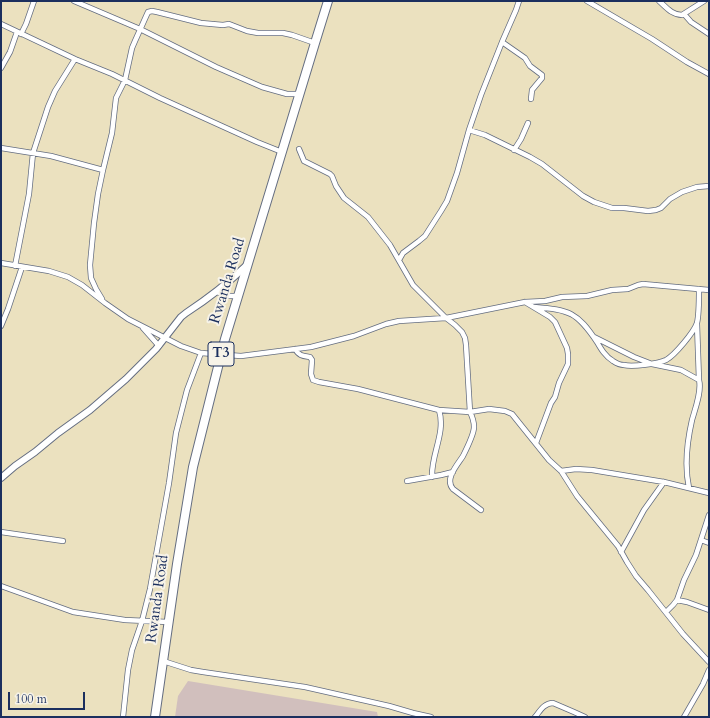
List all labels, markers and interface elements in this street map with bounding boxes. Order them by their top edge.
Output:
street label: Rwanda Road [206,236,250,326]
road number: T3 [208,342,234,366]
street label: Rwanda Road [143,554,173,644]
scale bar [10,684,87,710]
text: 100 m [15,691,47,707]

